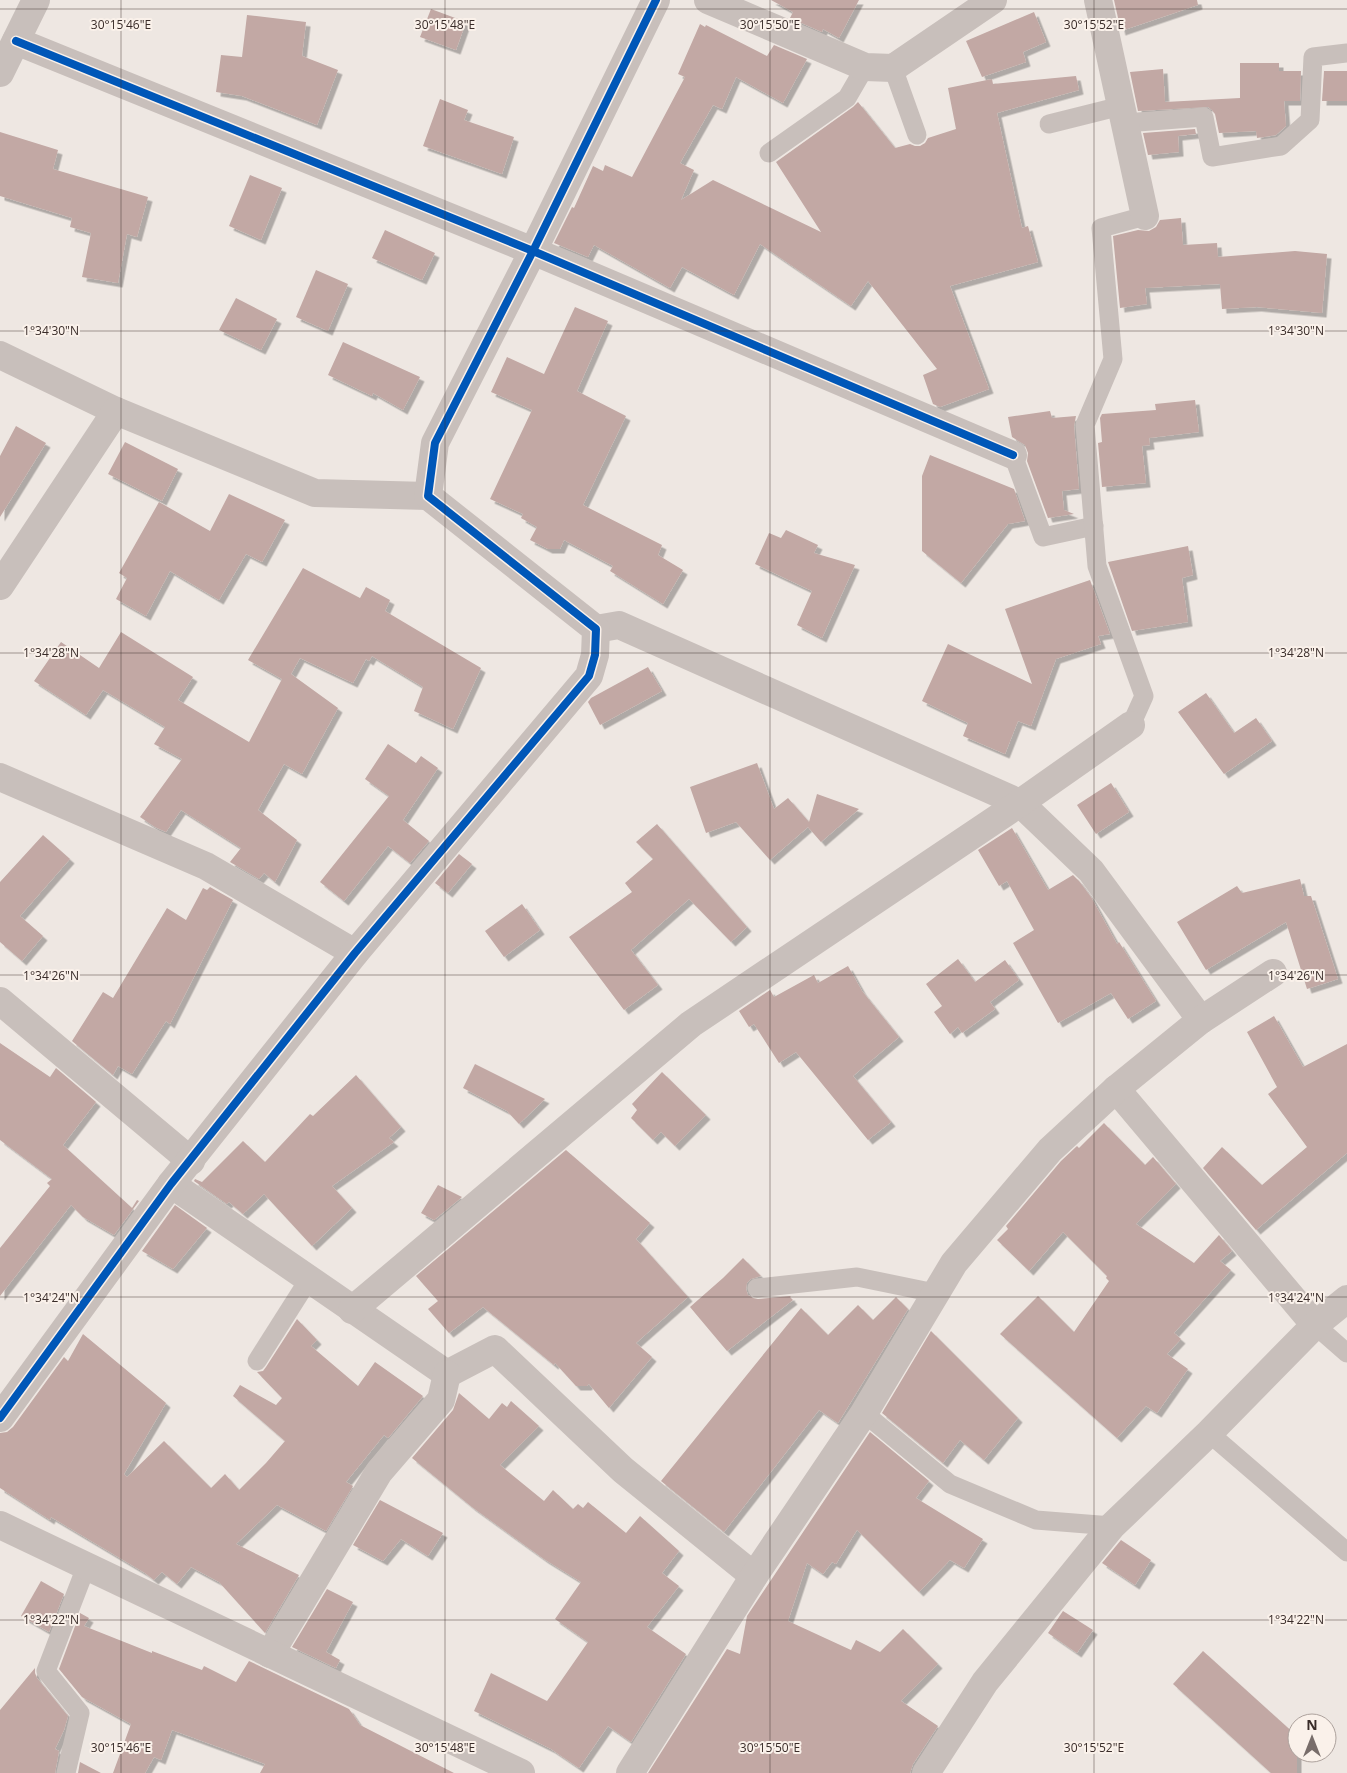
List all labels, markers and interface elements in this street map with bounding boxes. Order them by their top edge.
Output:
text: 30°15'46"E [91,16,151,33]
text: 30°15'48"E [415,16,475,33]
text: 30°15'50"E [740,16,800,33]
text: 30°15'52"E [1064,16,1124,33]
text: 1°34'30"N [23,322,79,339]
text: 1°34'30"N [1268,322,1324,339]
text: 1°34'28"N [23,644,79,661]
text: 1°34'28"N [1268,644,1324,661]
text: 1°34'26"N [23,967,79,984]
text: 1°34'26"N [1268,967,1324,984]
text: 1°34'24"N [23,1289,79,1306]
text: 1°34'24"N [1268,1289,1324,1306]
text: 1°34'22"N [23,1611,79,1628]
text: 1°34'22"N [1268,1611,1324,1628]
north arrow [1287,1713,1337,1763]
text: N [1306,1715,1318,1734]
text: 30°15'46"E [91,1739,151,1756]
text: 30°15'48"E [415,1739,475,1756]
text: 30°15'50"E [740,1739,800,1756]
text: 30°15'52"E [1064,1739,1124,1756]

